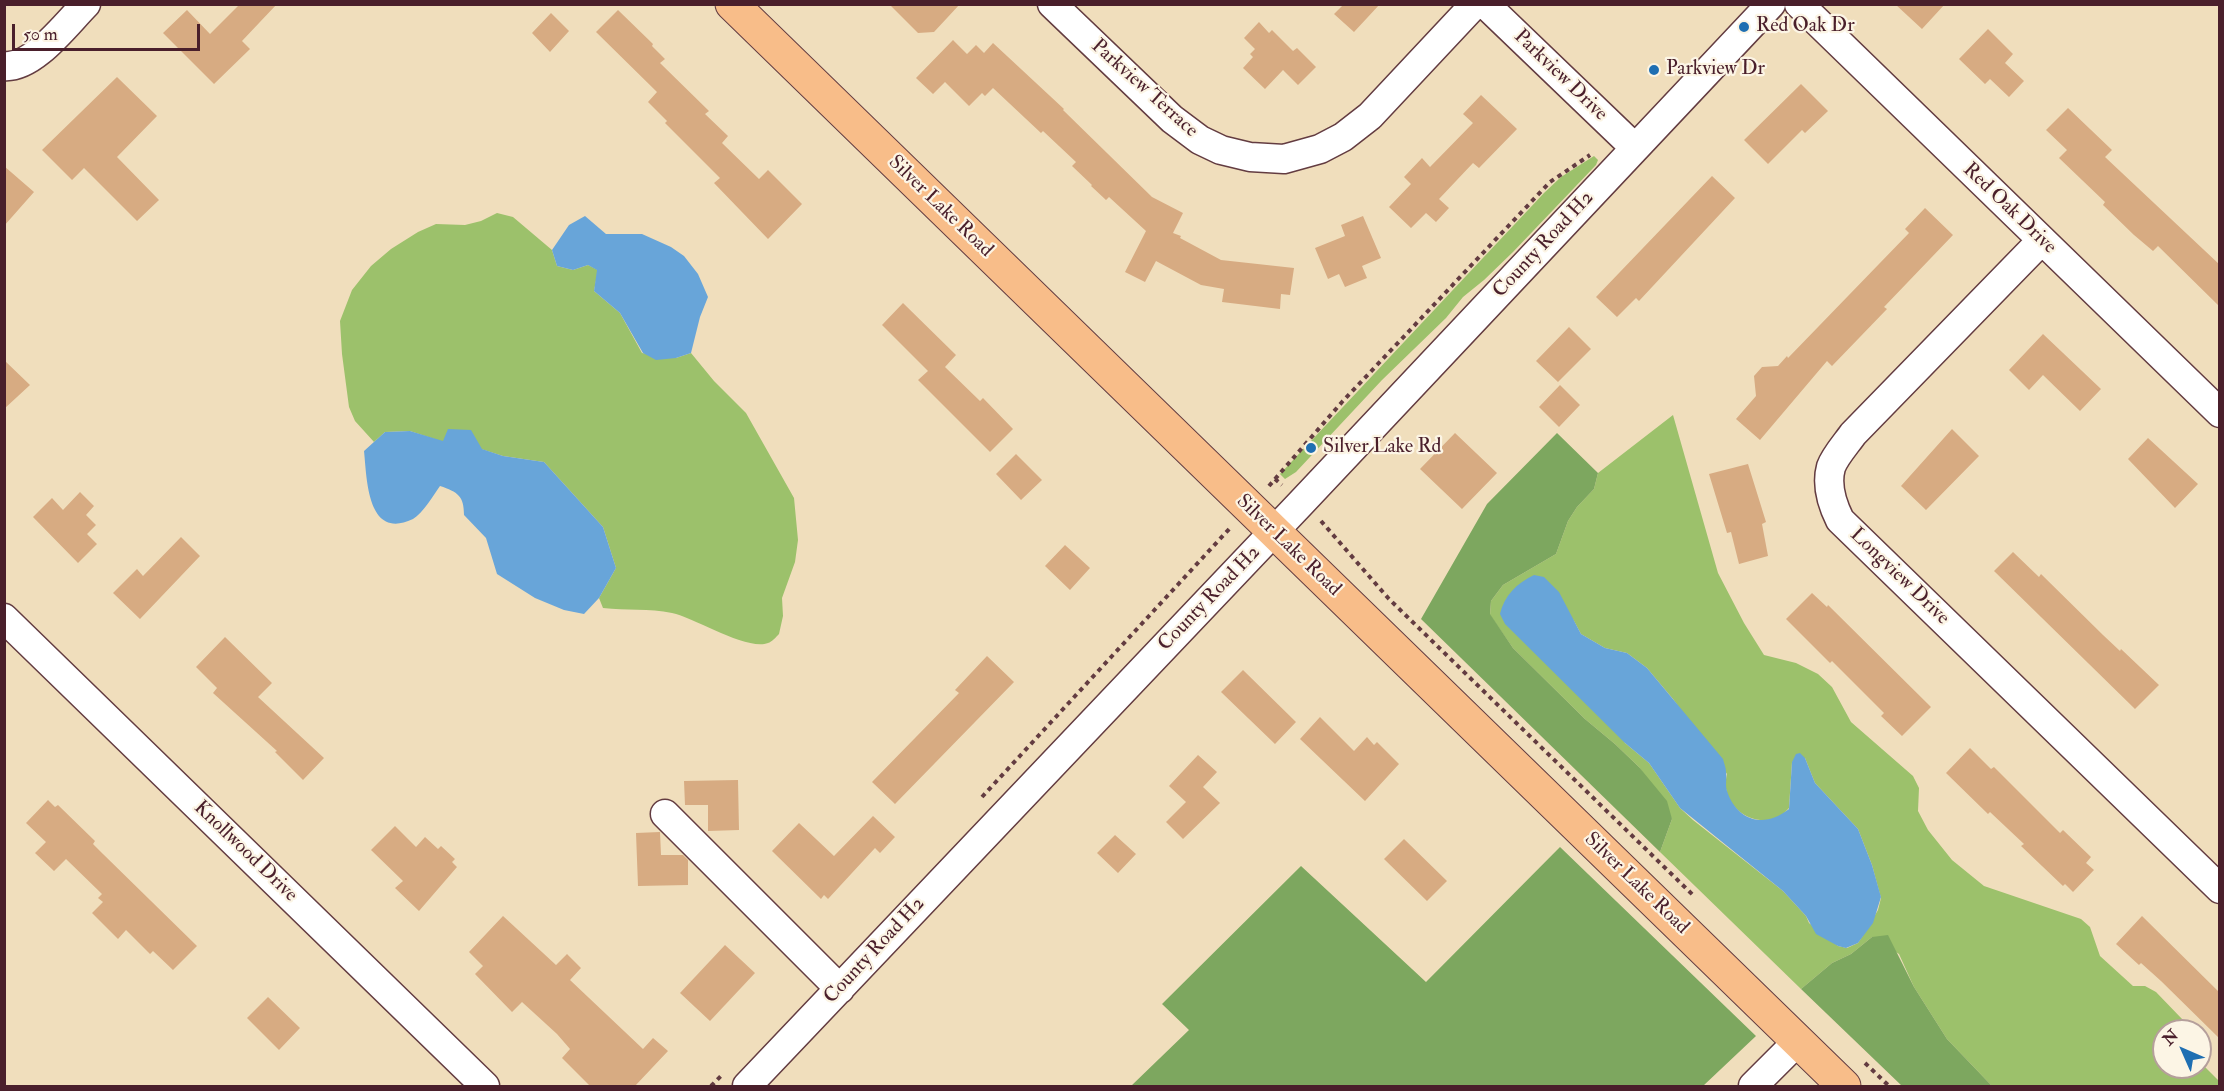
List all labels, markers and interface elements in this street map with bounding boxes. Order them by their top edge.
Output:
scale bar [15,12,202,50]
place label: Red Oak Dr [1756,15,1855,39]
marker: Red Oak Dr [1737,20,1751,34]
text: 50 m [23,23,58,46]
street label: Parkview Drive [1508,25,1612,127]
street label: Parkview Terrace [1086,35,1202,143]
place label: Parkview Dr [1666,58,1765,82]
marker: Parkview Dr [1647,63,1661,77]
street label: Silver Lake Road [883,151,997,263]
street label: Red Oak Drive [1957,158,2061,260]
street label: County Road H2 [1489,187,1599,303]
place label: Silver Lake Rd [1323,436,1441,460]
marker: Silver Lake Rd [1304,441,1318,455]
street label: Silver Lake Road [1231,490,1345,602]
street label: Longview Drive [1844,523,1954,631]
street label: County Road H2 [1154,541,1266,657]
street label: Knollwood Drive [188,796,302,908]
street label: Silver Lake Road [1579,828,1693,940]
street label: County Road H2 [820,893,930,1009]
north arrow [2152,1019,2212,1079]
text: N [2159,1026,2183,1050]

